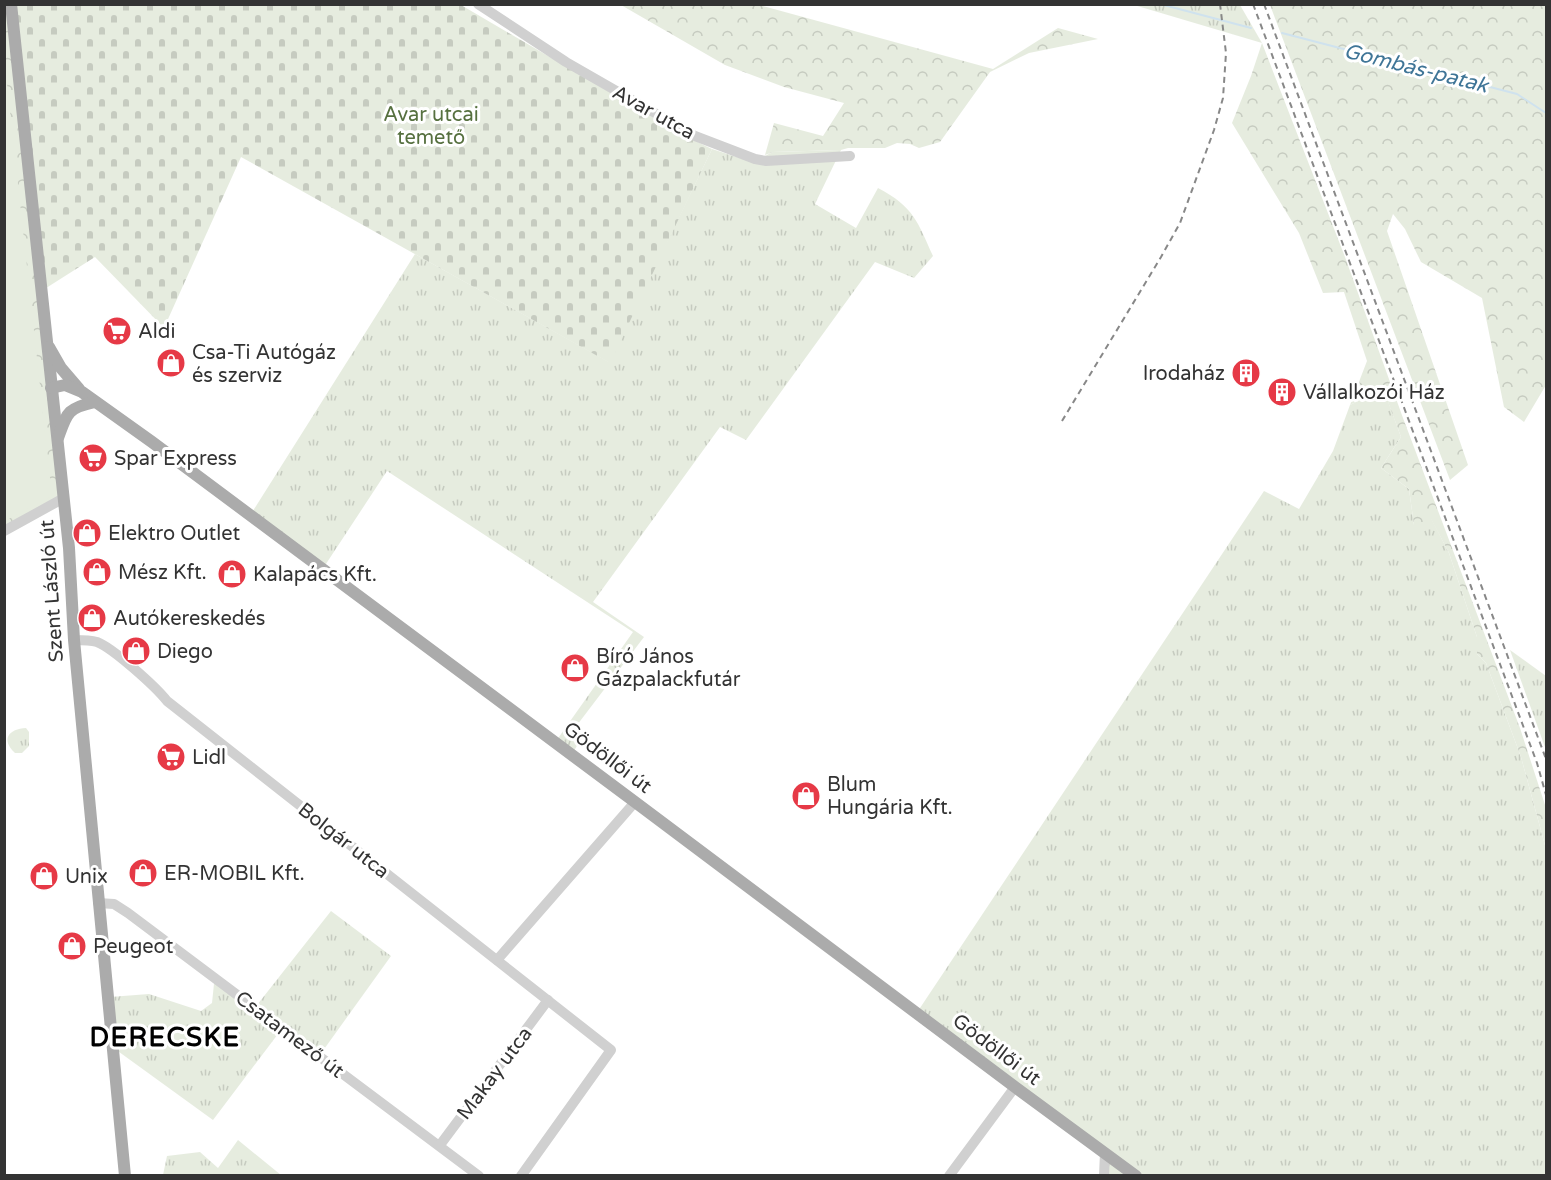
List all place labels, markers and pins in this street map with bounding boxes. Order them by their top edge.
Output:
supermarket icon: Aldi [101,315,133,347]
place label: Aldi [138,320,175,344]
place label: Csa-Ti Autógáz és szerviz [192,341,336,388]
shop icon: Csa-Ti Autógáz és szerviz [155,347,187,379]
building icon: Irodaház [1230,357,1262,389]
place label: Irodaház [1143,362,1225,386]
building icon: Vállalkozói Ház [1266,376,1298,408]
place label: Vállalkozói Ház [1303,381,1445,405]
supermarket icon: Spar Express [77,442,109,474]
place label: Spar Express [114,447,237,471]
shop icon: Elektro Outlet [71,517,103,549]
place label: Elektro Outlet [108,522,241,546]
shop icon: Mész Kft. [81,556,113,588]
shop icon: Kalapács Kft. [216,558,248,590]
place label: Mész Kft. [118,561,207,585]
place label: Kalapács Kft. [253,563,377,587]
shop icon: Autókereskedés [76,602,108,634]
place label: Autókereskedés [113,607,265,631]
shop icon: Diego [120,635,152,667]
place label: Diego [157,640,213,664]
place label: Bíró János Gázpalackfutár [596,645,741,692]
shop icon: Bíró János Gázpalackfutár [559,652,591,684]
supermarket icon: Lidl [155,741,187,773]
place label: Lidl [192,746,226,770]
place label: Blum Hungária Kft. [827,773,953,820]
shop icon: Blum Hungária Kft. [790,780,822,812]
shop icon: ER-MOBIL Kft. [127,857,159,889]
shop icon: Unix [28,860,60,892]
place label: ER-MOBIL Kft. [164,862,305,886]
place label: Unix [65,865,108,889]
shop icon: Peugeot [56,930,88,962]
place label: Peugeot [93,935,174,959]

